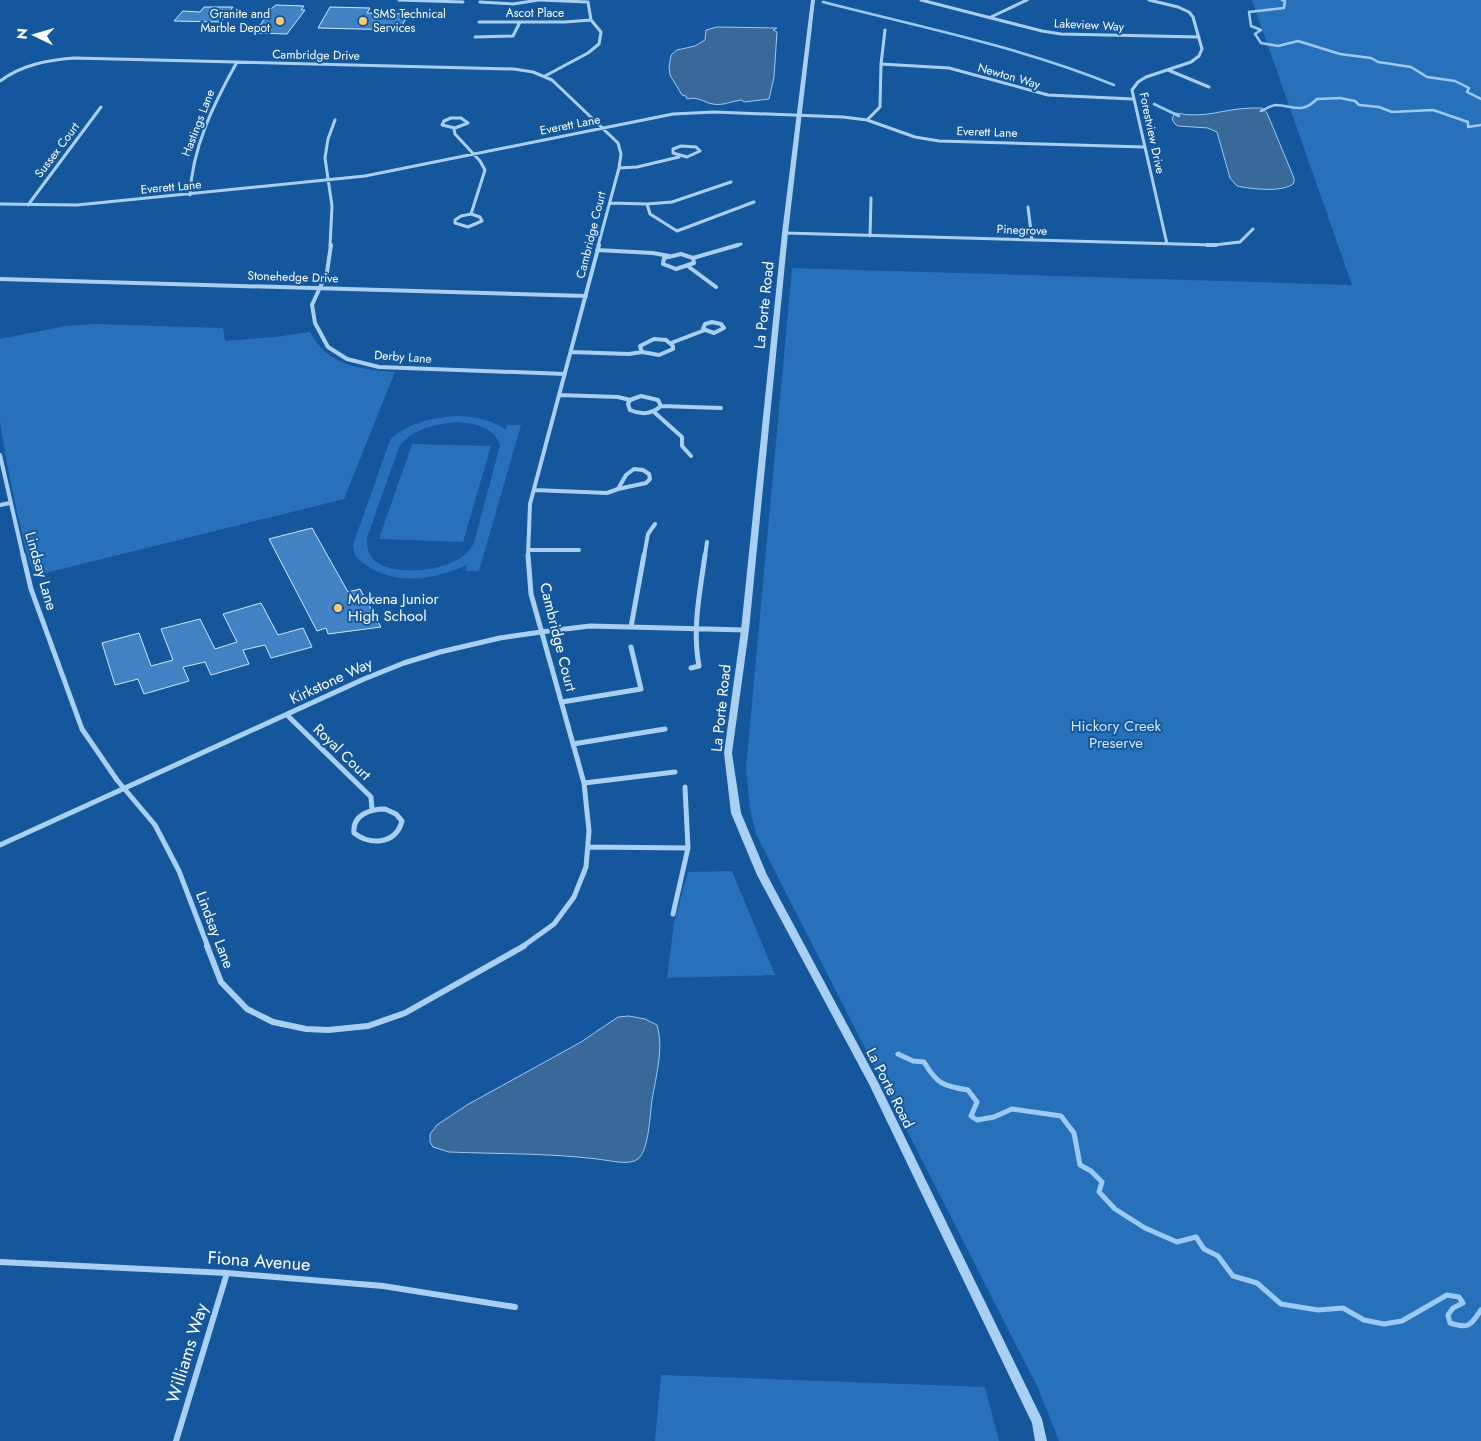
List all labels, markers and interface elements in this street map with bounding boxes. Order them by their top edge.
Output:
street label: Ascot Place [506,4,564,22]
place label: Granite and Marble Depot [200,5,270,37]
place label: SMS Technical Services [373,5,446,37]
north arrow [10,10,60,60]
street label: Lakeview Way [1054,14,1125,36]
marker: Granite and Marble Depot [274,15,286,27]
marker: SMS Technical Services [357,15,369,27]
text: N [12,27,32,40]
street label: Cambridge Drive [272,45,360,65]
street label: Newton Way [976,58,1043,94]
street label: Hastings Lane [177,87,219,159]
street label: Forestview Drive [1135,91,1169,175]
street label: Everett Lane [538,110,602,140]
street label: Sussex Court [30,118,84,181]
street label: Everett Lane [956,122,1018,142]
street label: Everett Lane [140,175,202,199]
street label: Cambridge Court [572,190,611,280]
street label: Pinegrove [996,220,1048,240]
street label: La Porte Road [748,260,780,350]
street label: Stonehedge Drive [247,266,339,288]
street label: Derby Lane [374,346,432,368]
street label: Lindsay Lane [19,529,63,613]
street label: Cambridge Court [534,580,582,694]
place label: Mokena Junior High School [348,588,439,627]
marker: Mokena Junior High School [332,602,344,614]
street label: Kirkstone Way [286,652,376,710]
street label: La Porte Road [705,663,737,753]
park label: Hickory Creek Preserve [1071,715,1162,754]
street label: Royal Court [308,719,376,786]
street label: Lindsay Lane [190,888,240,972]
street label: La Porte Road [860,1044,920,1132]
street label: Fiona Avenue [207,1244,311,1278]
street label: Williams Way [159,1300,215,1406]

